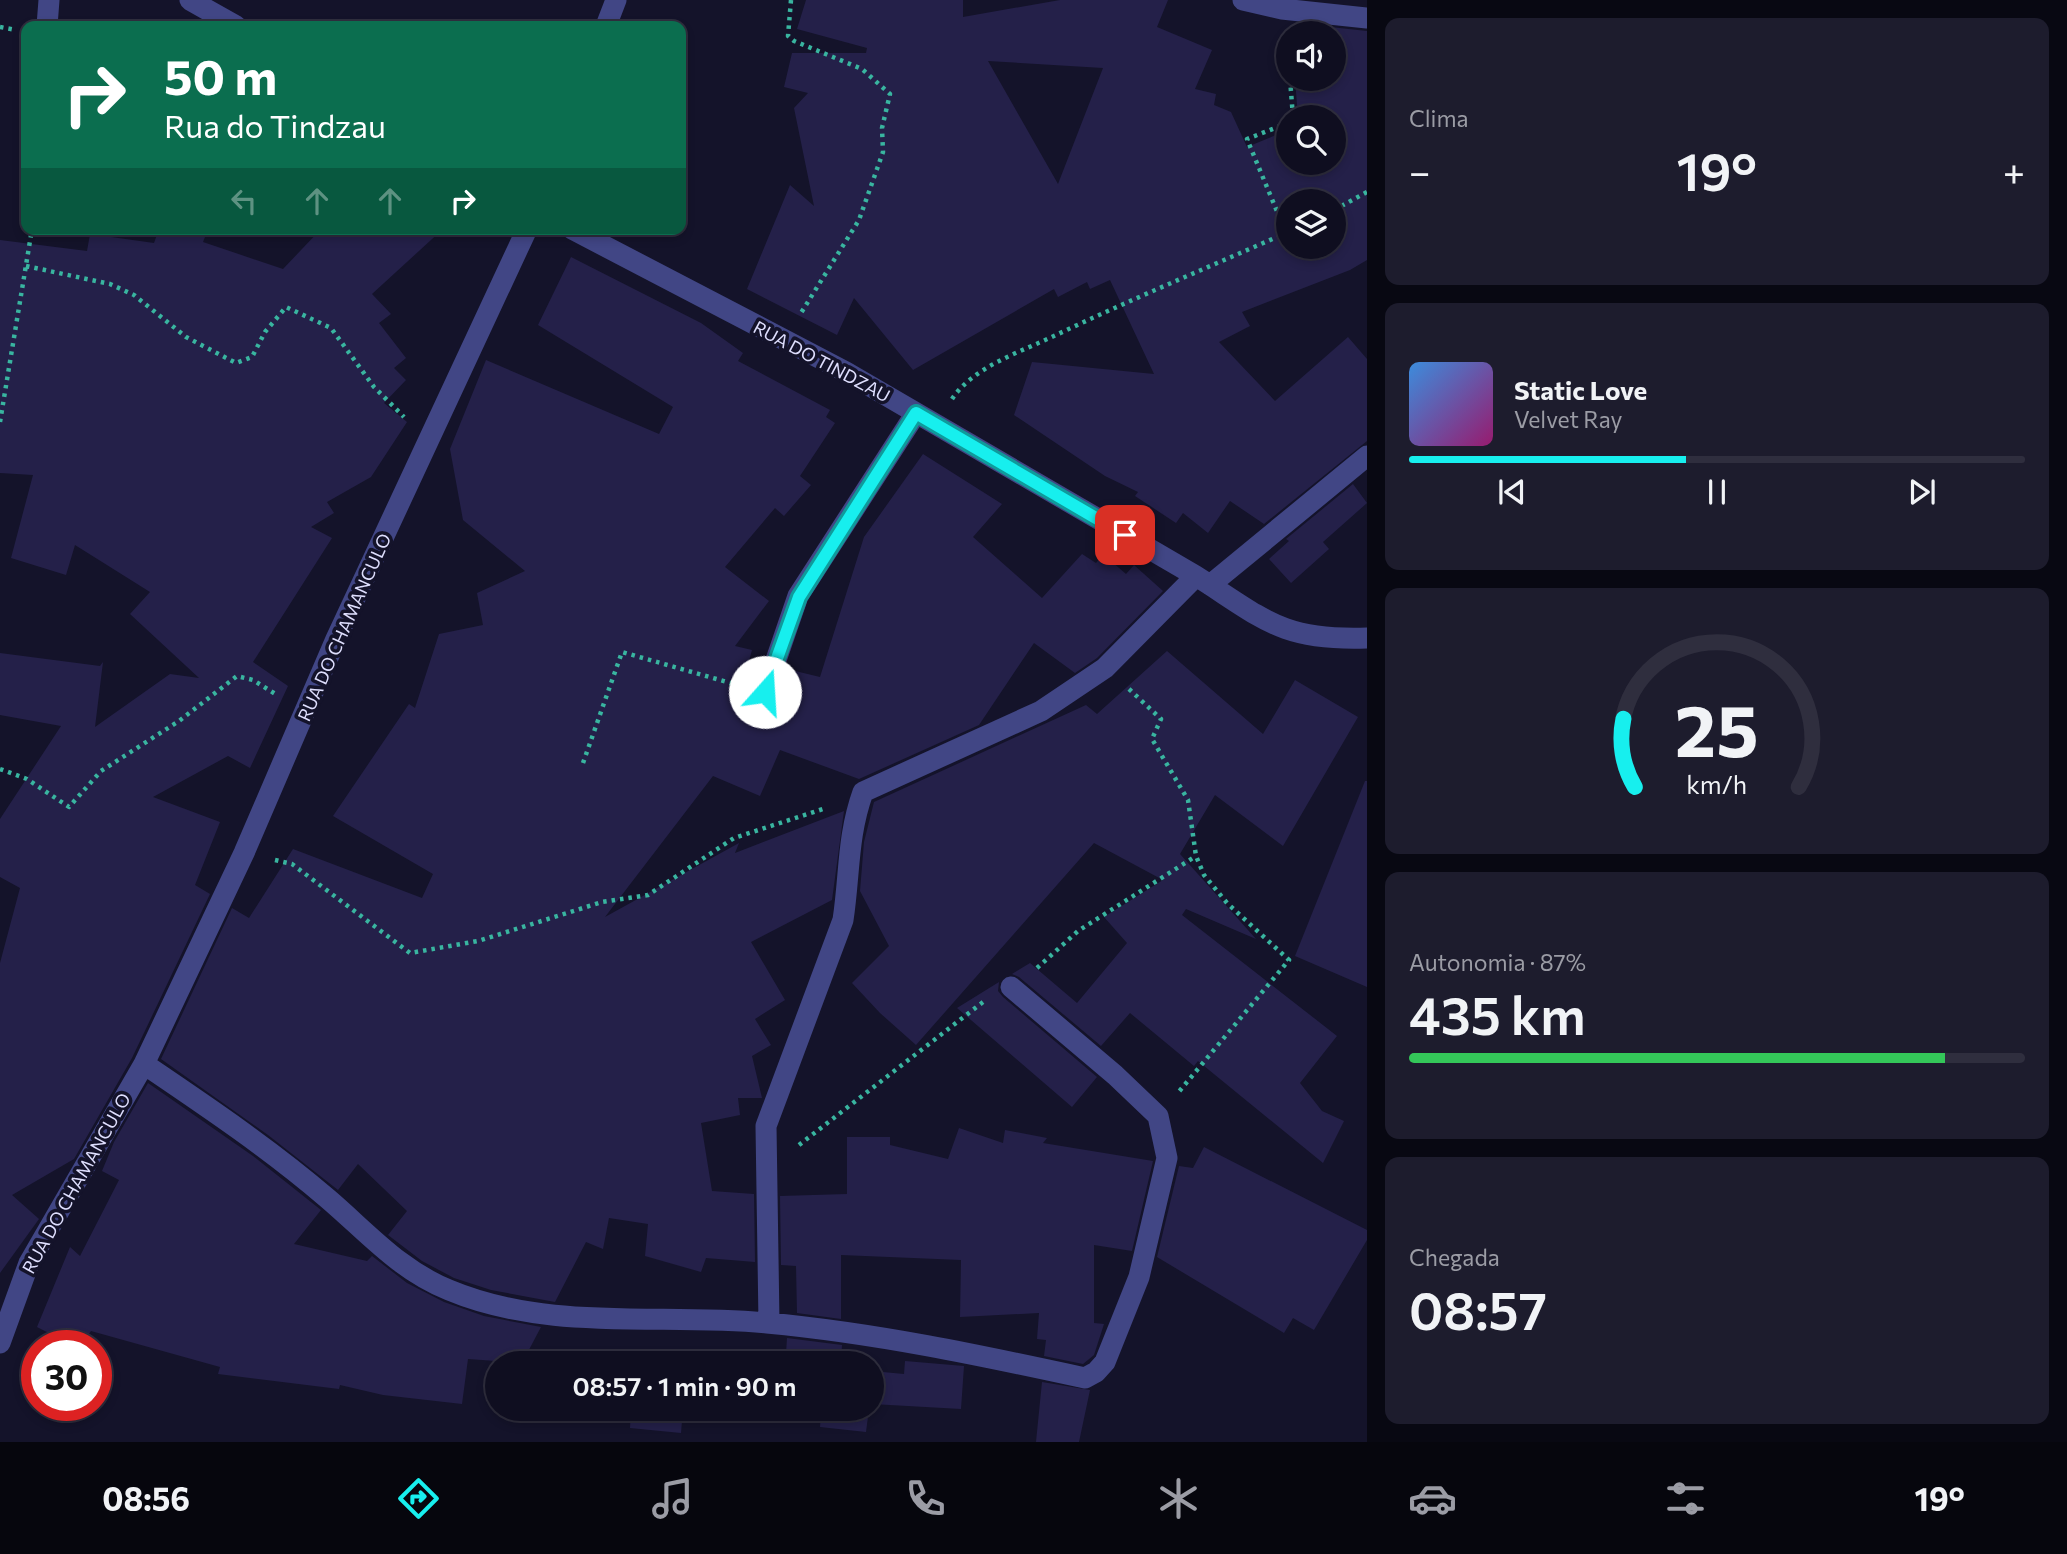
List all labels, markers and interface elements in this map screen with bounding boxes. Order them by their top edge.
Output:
map controls [1276,21,1346,259]
button: sound [1276,21,1346,91]
text: 50 m [164,45,277,105]
icon: right [49,49,140,140]
text: Clima [1409,104,1469,132]
text: Rua do Tindzau [164,105,386,145]
button: search [1276,105,1346,175]
text: 19° [1676,138,1757,202]
text: − [1409,147,1431,194]
text: + [2003,147,2025,194]
icon: left [225,182,263,220]
icon: ahead [298,182,336,220]
icon: ahead [371,182,409,220]
icon: right [444,182,482,220]
button: layers [1276,189,1346,259]
street label: RUA DO TINDZAU [750,316,894,406]
text: Static Love [1514,374,1647,405]
text: Velvet Ray [1514,405,1622,433]
icon: previous [1493,473,1531,511]
icon: pause [1698,473,1736,511]
icon: next [1903,473,1941,511]
pin [1095,505,1155,565]
icon: arrive [1106,516,1144,554]
street label: RUA DO CHAMANCULO [293,530,395,724]
position arrow [728,655,802,729]
text: 25 [1675,683,1759,772]
text: km/h [1687,769,1747,799]
text: Autonomia · 87% [1409,948,1586,976]
text: 435 km [1409,982,1586,1046]
street label: RUA DO CHAMANCULO [17,1089,135,1277]
text: Chegada [1409,1243,1500,1271]
text: 08:57 [1409,1277,1547,1341]
speed limit sign: 30 [21,1330,112,1421]
text: 08:57 · 1 min · 90 m [572,1370,797,1401]
icon: directions [394,1474,443,1523]
icon: music [648,1474,697,1523]
icon: phone [901,1474,950,1523]
icon: climate [1154,1474,1203,1523]
icon: car [1408,1474,1457,1523]
icon: filters [1661,1474,1710,1523]
text: 08:56 [102,1478,190,1518]
text: 19° [1915,1478,1965,1518]

